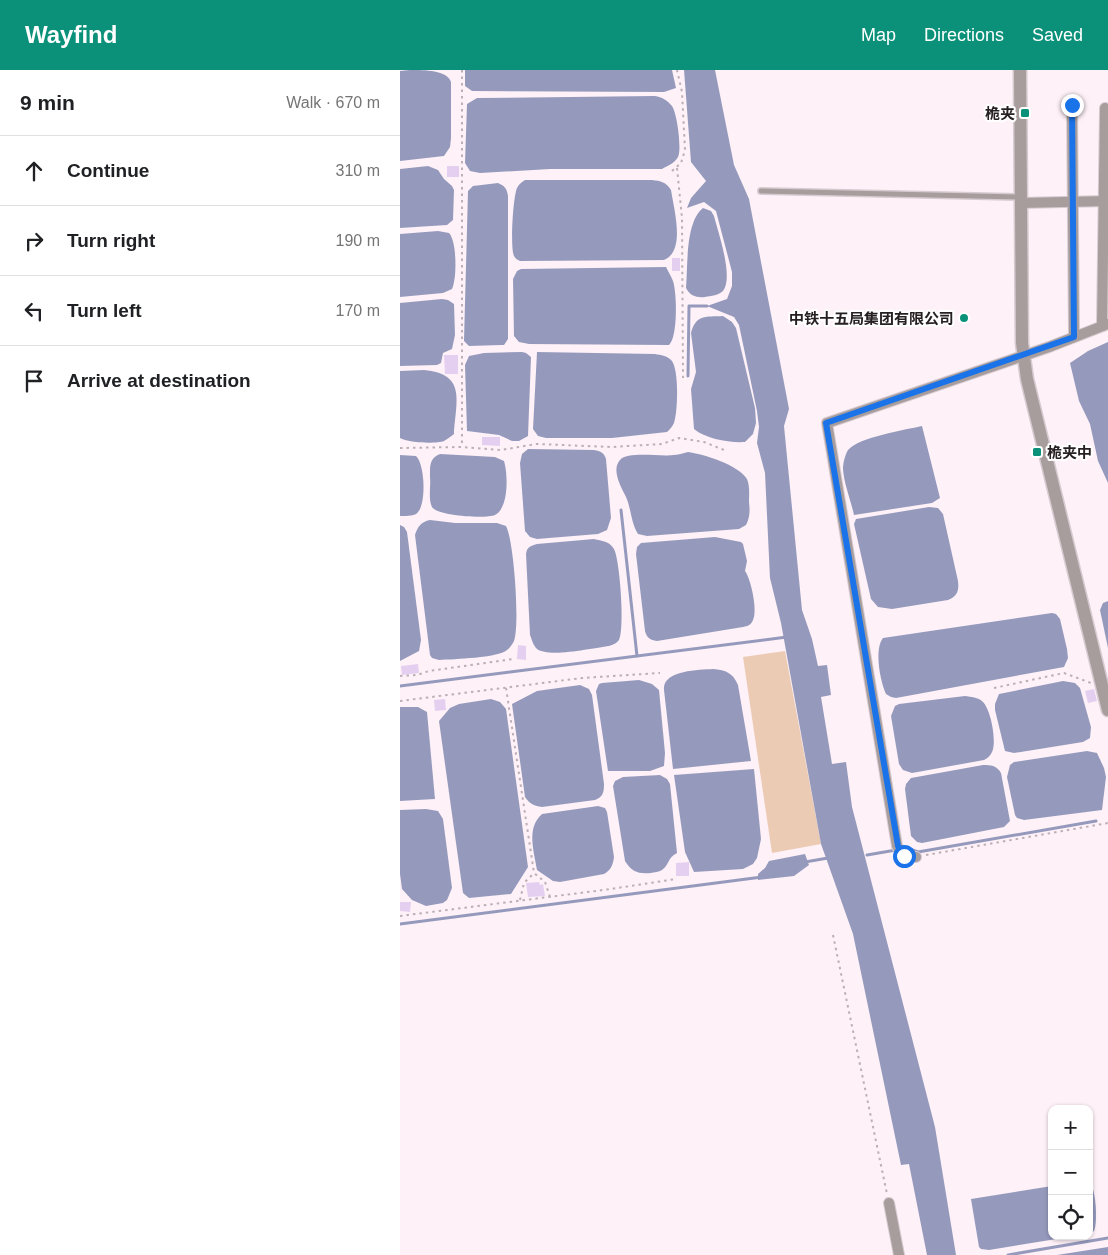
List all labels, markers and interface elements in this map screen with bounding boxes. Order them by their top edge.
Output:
text: Wayfind [25,21,117,48]
text: Map [861,25,896,45]
text: Directions [924,25,1004,45]
text: Saved [1032,25,1083,45]
text: 9 min [20,91,75,114]
text: Walk · 670 m [286,94,380,111]
route end [1061,94,1084,117]
place label: 桅夹 [985,105,1015,122]
marker: 桅夹 [1019,107,1031,119]
icon: ahead [20,157,48,185]
text: Continue [67,160,149,181]
text: 310 m [336,162,380,179]
icon: right [20,227,48,255]
text: Turn right [67,230,155,251]
text: 190 m [336,232,380,249]
icon: left [20,297,48,325]
text: Turn left [67,300,142,321]
text: 170 m [336,302,380,319]
place label: 中铁十五局集团有限公司 [789,310,954,327]
marker: 中铁十五局集团有限公司 [958,312,970,324]
icon: arrive [20,367,48,395]
text: Arrive at destination [67,370,251,391]
place label: 桅夹中 [1047,444,1092,461]
marker: 桅夹中 [1031,446,1043,458]
route start [893,845,916,868]
map controls [1048,1105,1093,1240]
button: + [1048,1105,1093,1150]
button: − [1048,1150,1093,1195]
button: locate [1048,1195,1093,1240]

